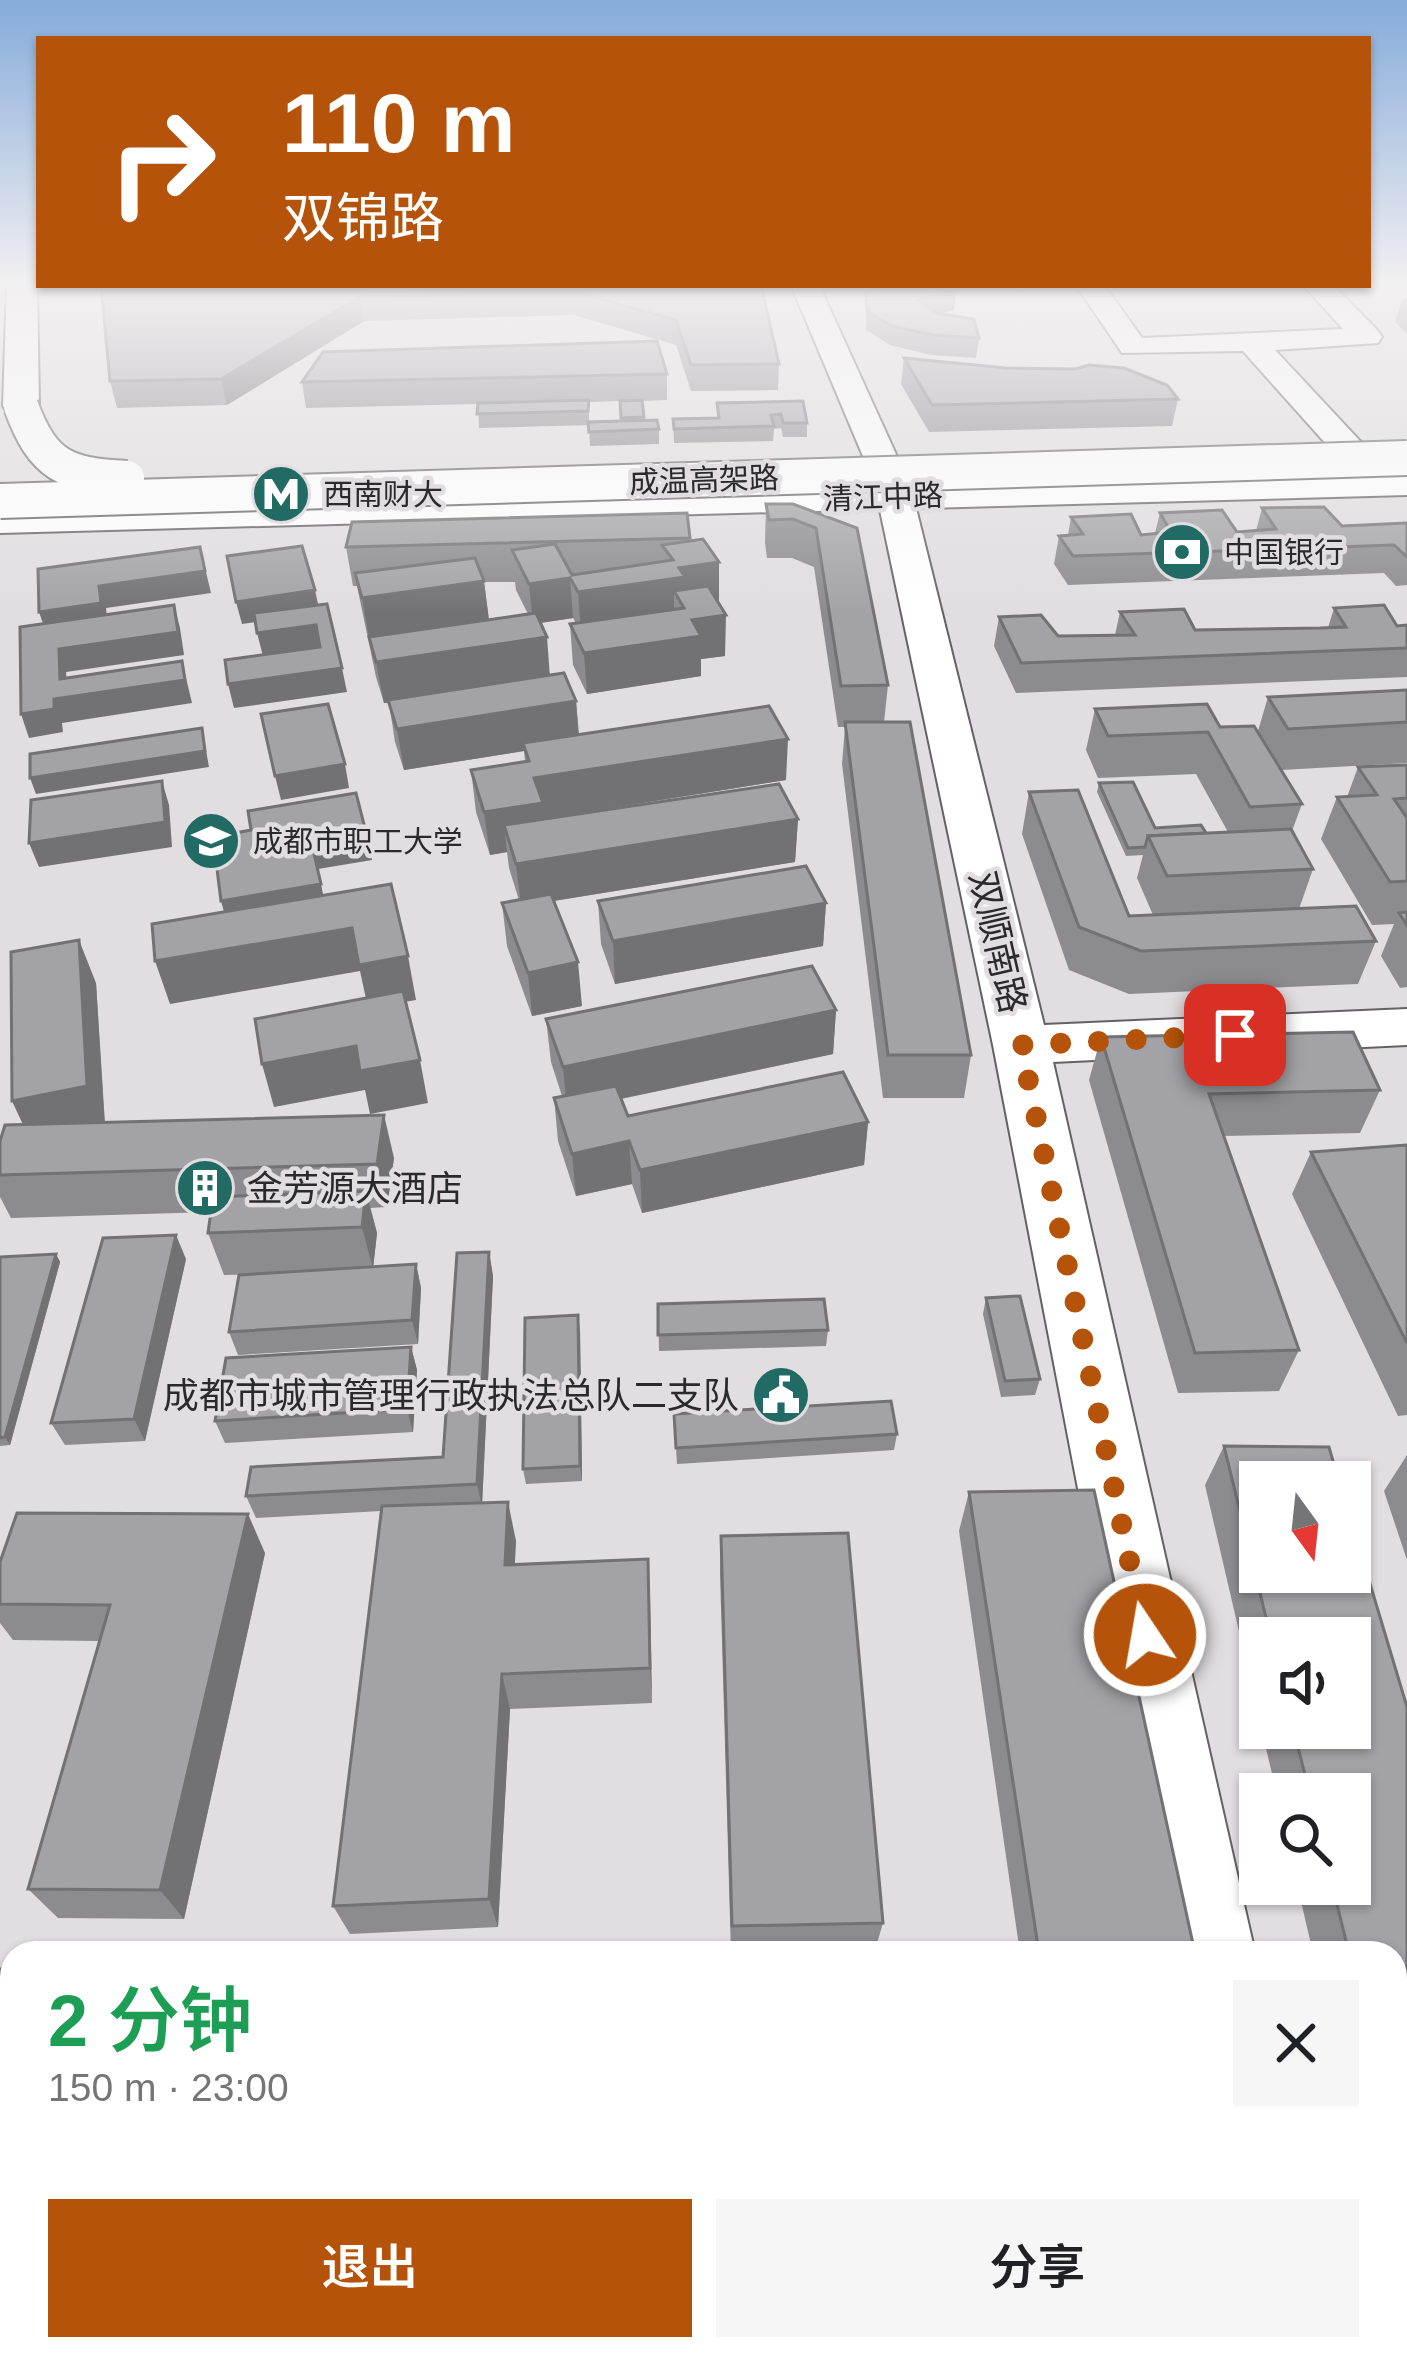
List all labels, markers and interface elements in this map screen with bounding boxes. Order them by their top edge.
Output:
text: 110 m [282,76,516,170]
icon: right [84,84,240,240]
text: 双锦路 [282,188,444,248]
street label: 成温高架路 [628,461,780,499]
metro station icon: 西南财大 [250,463,312,525]
place label: 西南财大 [323,478,443,511]
street label: 清江中路 [822,478,944,516]
bank icon: 中国银行 [1151,521,1213,583]
place label: 中国银行 [1224,536,1344,569]
school or university icon: 成都市职工大学 [180,810,242,872]
place label: 成都市职工大学 [253,825,463,858]
street label: 双顺南路 [962,867,1034,1017]
pin [1184,984,1286,1086]
icon: arrive [1202,1002,1268,1068]
building icon: 金芳源大酒店 [174,1157,236,1219]
place label: 金芳源大酒店 [247,1168,463,1209]
public building icon: 成都市城市管理行政执法总队二支队 [750,1364,812,1426]
place label: 成都市城市管理行政执法总队二支队 [163,1375,739,1416]
north arrow [1239,1461,1371,1593]
map controls [1239,1461,1371,1905]
position arrow [1082,1572,1208,1698]
button: sound [1239,1617,1371,1749]
button: search [1239,1773,1371,1905]
button: close [1233,1980,1359,2106]
text: 2 分钟 [48,1981,252,2061]
text: 150 m · 23:00 [48,2066,289,2109]
button: 退出 [48,2199,692,2337]
button: 分享 [716,2199,1359,2337]

